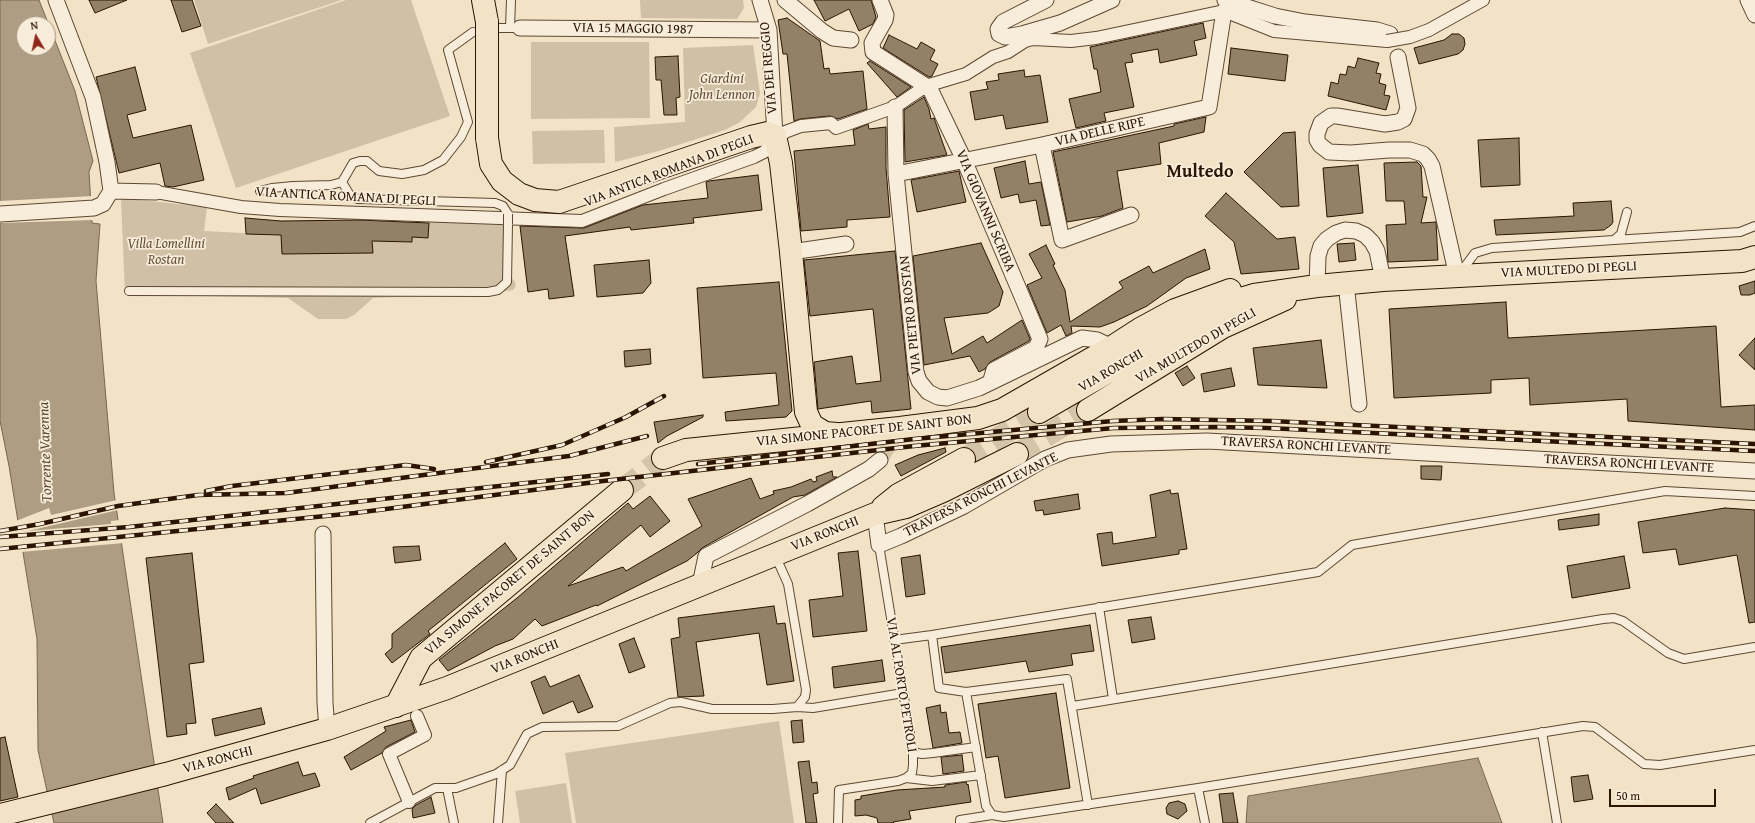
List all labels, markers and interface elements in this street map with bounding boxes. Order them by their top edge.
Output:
north arrow [16,16,56,56]
text: N [29,17,39,34]
street label: VIA 15 MAGGIO 1987 [573,20,693,38]
street label: VIA DEI REGGIO [757,21,781,115]
park label: Giardini John Lennon [689,71,755,104]
street label: VIA DELLE RIPE [1054,114,1146,150]
street label: VIA ANTICA ROMANA DI PEGLI [582,131,756,211]
street label: VIA GIOVANNI SCRIBA [952,147,1018,275]
district label: Multedo [1167,161,1233,183]
street label: VIA ANTICA ROMANA DI PEGLI [255,184,437,210]
park label: Villa Lomellini Rostan [127,236,205,268]
street label: VIA PIETRO ROSTAN [896,255,926,375]
street label: VIA MULTEDO DI PEGLI [1500,258,1638,282]
street label: VIA MULTEDO DI PEGLI [1133,305,1259,387]
street label: VIA RONCHI [1076,346,1146,396]
water label: Torrente Varenna [35,401,57,503]
street label: VIA SIMONE PACORET DE SAINT BON [755,411,973,451]
street label: TRAVERSA RONCHI LEVANTE [1221,433,1391,459]
street label: TRAVERSA RONCHI LEVANTE [901,449,1061,541]
street label: TRAVERSA RONCHI LEVANTE [1544,451,1714,477]
street label: VIA SIMONE PACORET DE SAINT BON [422,507,598,659]
street label: VIA RONCHI [788,513,862,555]
street label: VIA AL PORTO PETROLI [882,616,920,754]
street label: VIA RONCHI [488,636,562,678]
street label: VIA RONCHI [181,743,255,777]
scale bar [1611,781,1718,807]
text: 50 m [1616,787,1640,804]

